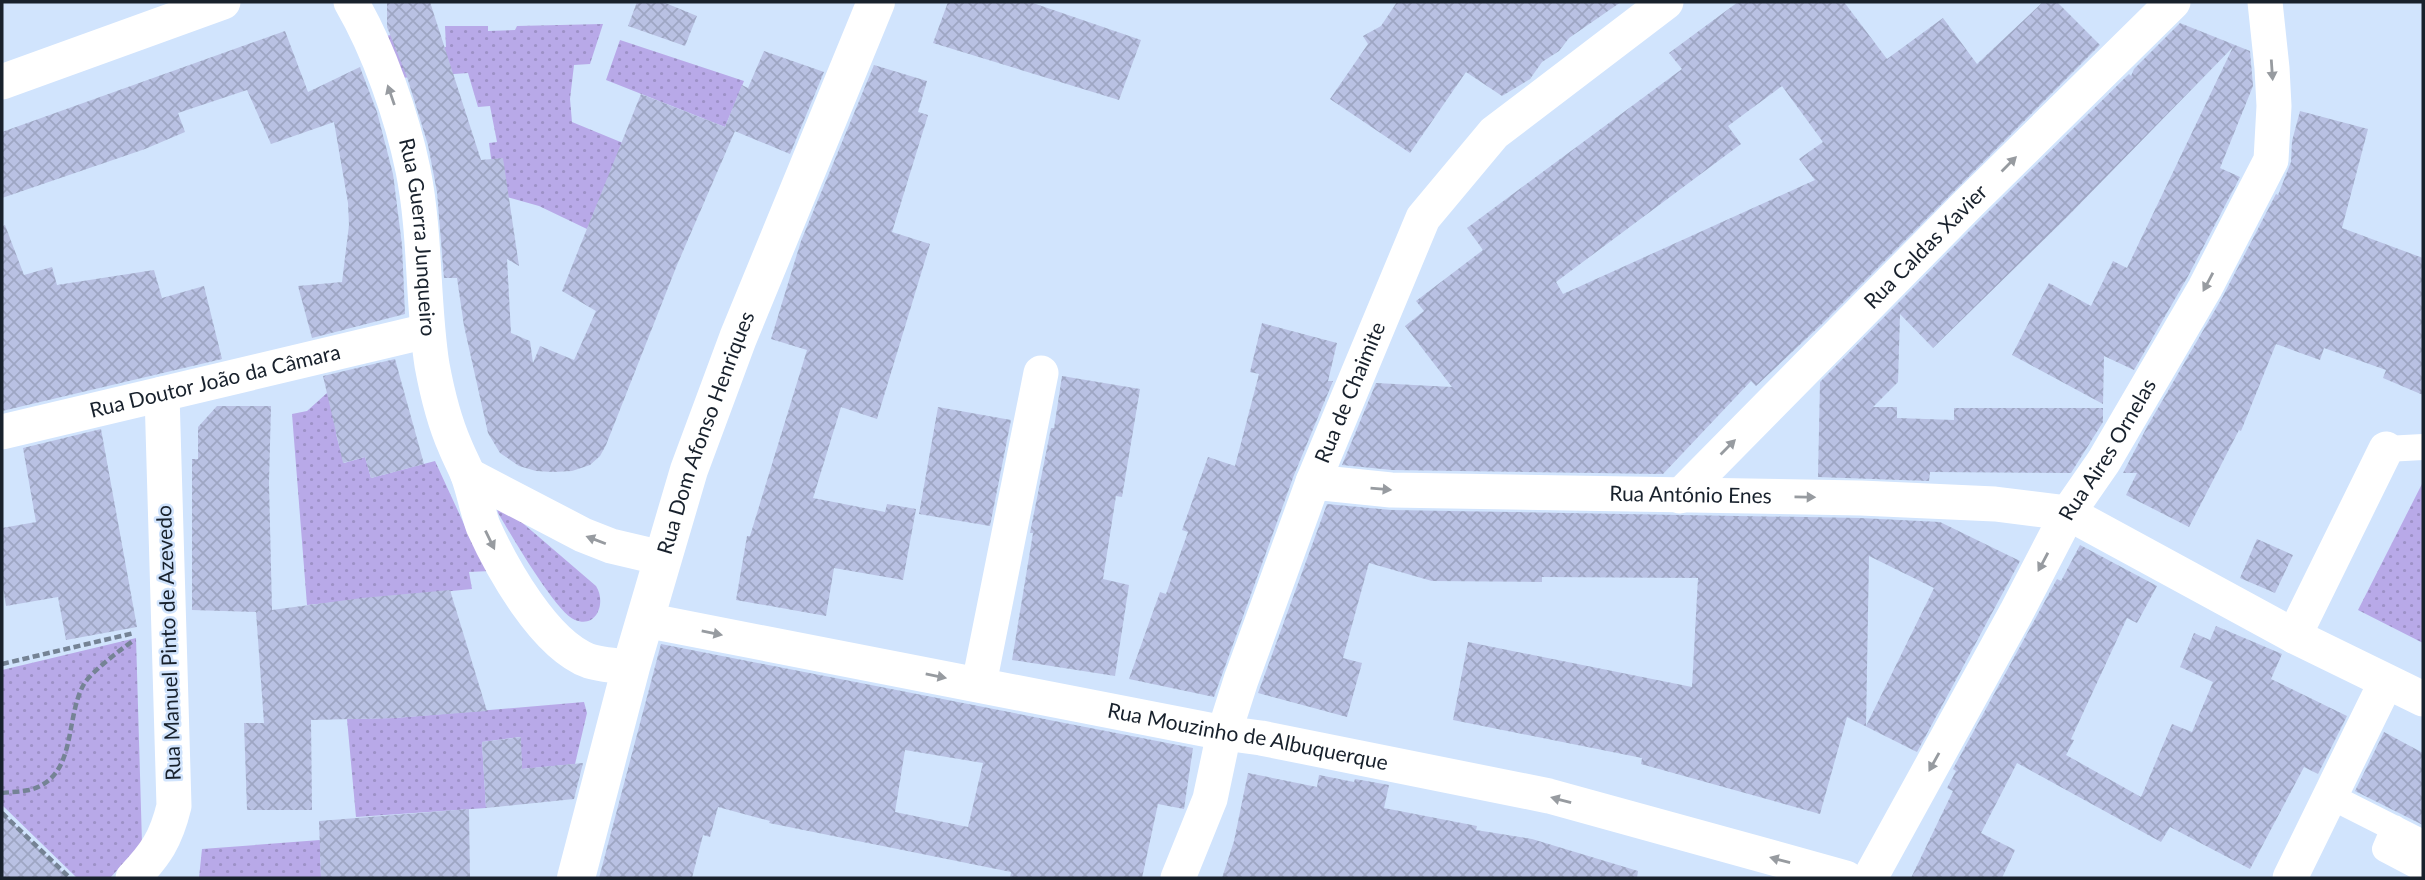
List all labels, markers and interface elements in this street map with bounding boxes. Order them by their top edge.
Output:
one-way arrow [2267,59,2278,81]
one-way arrow [385,85,396,106]
street label: Rua Guerra Junqueiro [395,135,442,337]
one-way arrow [2000,156,2017,172]
street label: Rua Caldas Xavier [1858,178,1992,313]
one-way arrow [2203,272,2214,292]
street label: Rua Dom Afonso Henriques [651,307,759,557]
street label: Rua de Chaimite [1308,318,1389,466]
street label: Rua Doutor João da Câmara [87,338,343,422]
street label: Rua Aires Ornelas [2052,374,2160,524]
one-way arrow [1720,439,1736,456]
street label: Rua António Enes [1609,480,1772,507]
one-way arrow [1370,484,1392,495]
one-way arrow [1794,491,1816,503]
street label: Rua Manuel Pinto de Azevedo [150,505,185,781]
one-way arrow [485,530,496,550]
one-way arrow [585,535,606,546]
one-way arrow [2037,552,2048,572]
one-way arrow [701,627,723,638]
one-way arrow [925,670,947,681]
street label: Rua Mouzinho de Albuquerque [1106,697,1390,774]
one-way arrow [1928,752,1940,771]
one-way arrow [1550,794,1571,804]
one-way arrow [1769,854,1791,865]

